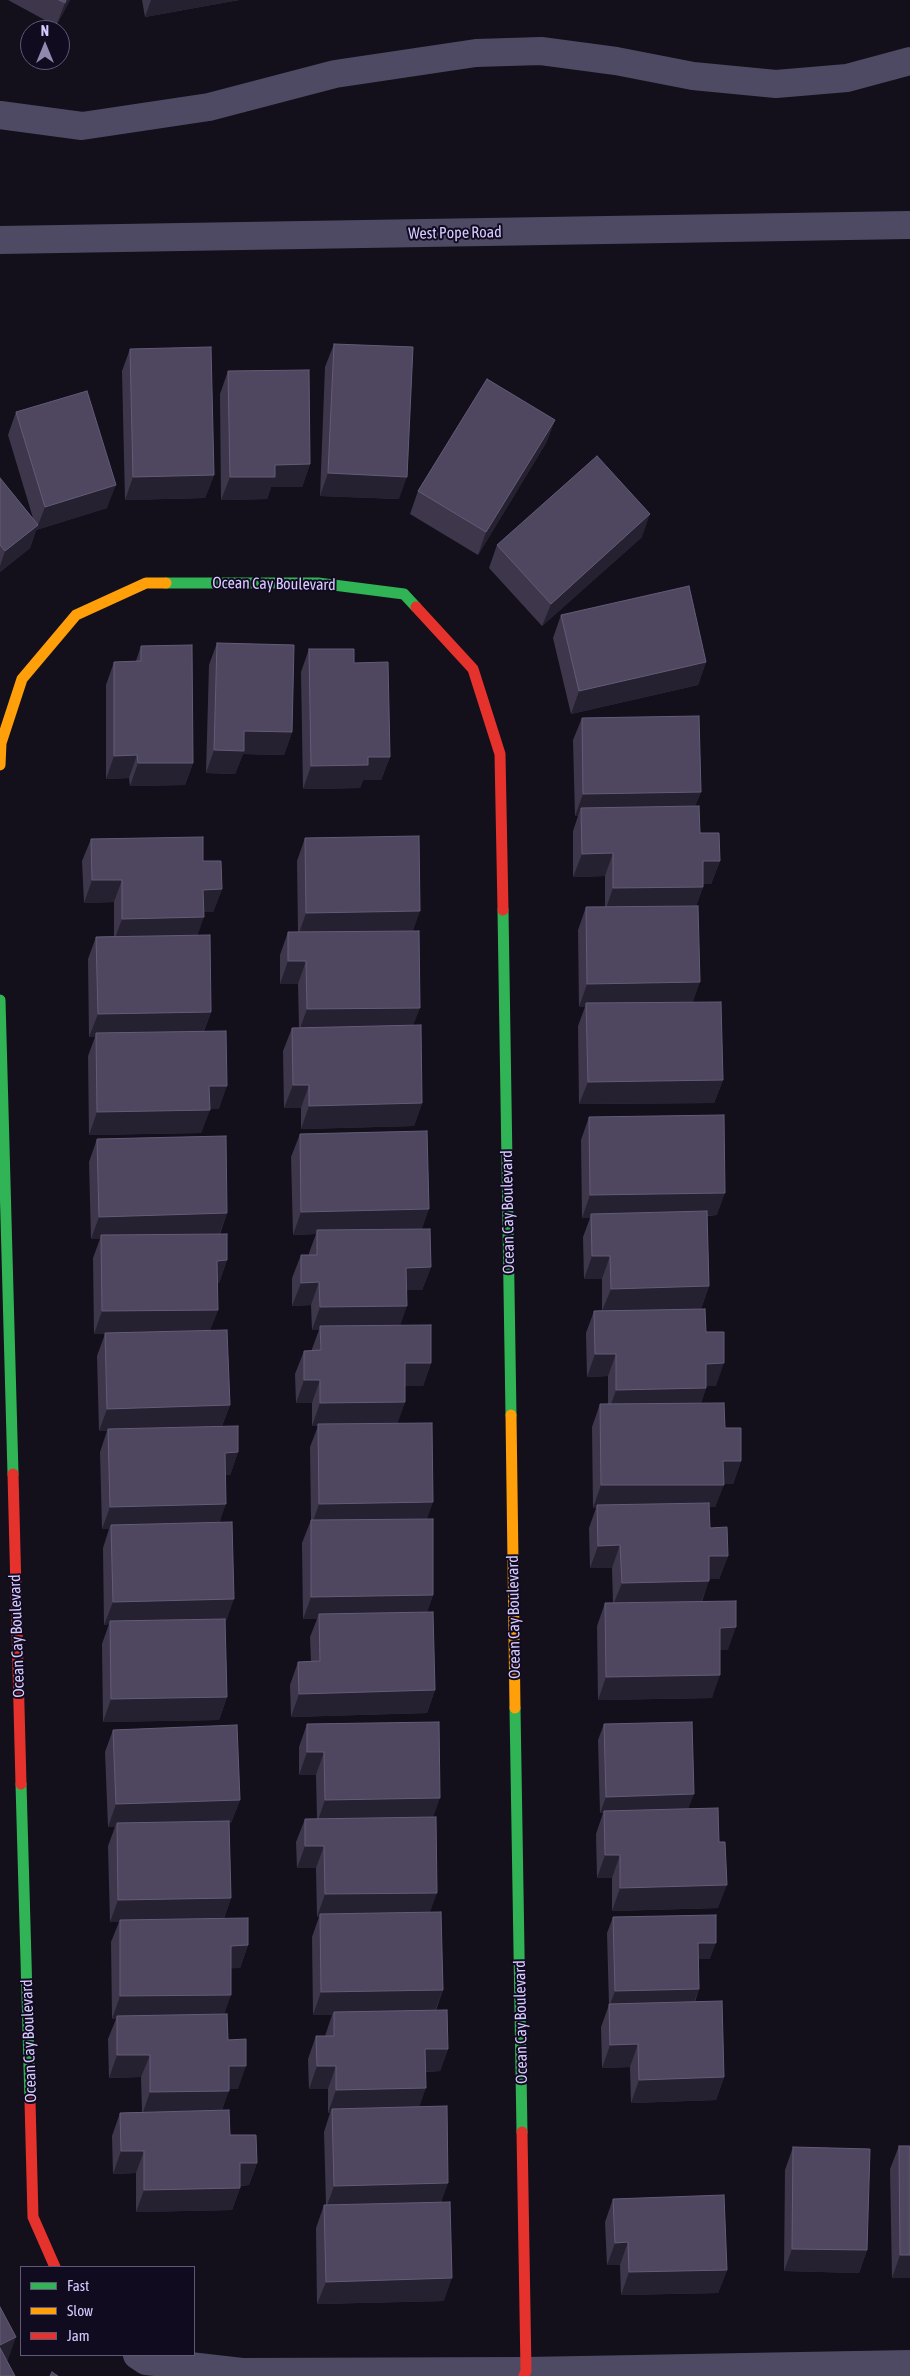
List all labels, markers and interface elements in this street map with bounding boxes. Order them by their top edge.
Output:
north arrow [20,20,70,70]
text: N [41,23,49,39]
street label: West Pope Road [408,223,502,243]
street label: Ocean Cay Boulevard [212,573,336,595]
street label: Ocean Cay Boulevard [497,1150,519,1274]
street label: Ocean Cay Boulevard [503,1555,525,1679]
street label: Ocean Cay Boulevard [5,1574,29,1698]
street label: Ocean Cay Boulevard [510,1960,532,2084]
street label: Ocean Cay Boulevard [17,1979,41,2103]
legend [20,2266,195,2356]
text: Fast [67,2277,89,2294]
text: Slow [67,2302,93,2319]
text: Jam [67,2327,90,2344]

